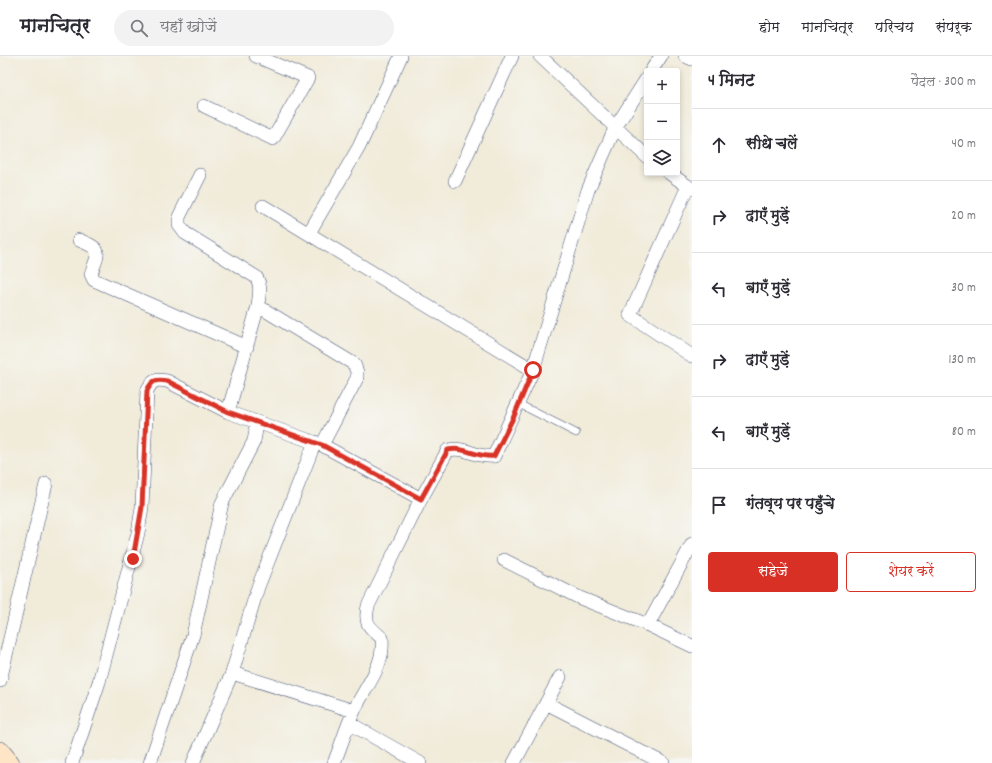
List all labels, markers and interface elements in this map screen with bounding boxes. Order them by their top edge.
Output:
search box [114,10,394,46]
text: मानचित्र [20,14,90,41]
icon: search [128,17,150,39]
text: यहाँ खोजें [160,17,217,39]
text: होम [759,18,780,38]
text: मानचित्र [802,18,853,38]
text: परिचय [875,18,914,38]
text: संपर्क [936,18,972,38]
map controls [644,68,680,176]
button: + [644,68,680,104]
text: 4 मिनट [708,70,755,94]
text: पैदल · 300 m [911,73,976,92]
button: − [644,104,680,140]
icon: ahead [708,134,730,156]
text: सीधे चलें [746,134,797,156]
text: 40 m [952,135,976,154]
button: layers [644,140,680,176]
icon: right [708,206,730,228]
text: दाएँ मुड़ें [746,206,789,228]
text: 20 m [951,207,976,226]
icon: left [708,278,730,300]
text: बाएँ मुड़ें [746,278,790,300]
text: 30 m [951,279,976,298]
icon: right [708,350,730,372]
text: दाएँ मुड़ें [746,350,789,372]
text: 130 m [948,351,976,370]
route start [524,361,542,379]
icon: left [708,422,730,444]
text: बाएँ मुड़ें [746,422,790,444]
text: 80 m [952,423,976,442]
icon: arrive [708,494,730,516]
text: गंतव्य पर पहुँचे [746,494,835,516]
route end [124,550,142,568]
button: सहेजें [708,552,838,592]
button: शेयर करें [846,552,976,592]

